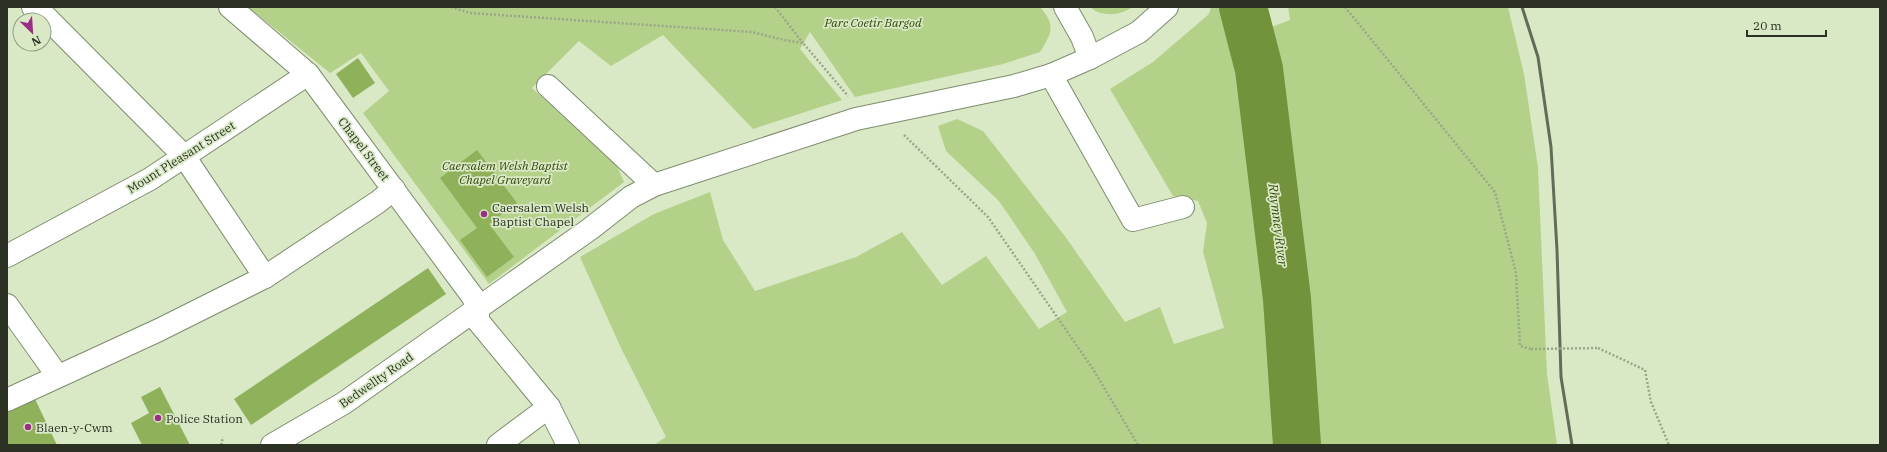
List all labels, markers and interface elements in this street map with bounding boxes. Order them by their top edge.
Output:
north arrow [12,12,52,52]
scale bar [1747,12,1826,38]
park label: Parc Coetir Bargod [823,15,922,30]
text: 20 m [1753,18,1782,33]
text: N [29,33,43,49]
street label: Chapel Street [335,114,393,184]
street label: Mount Pleasant Street [124,118,238,196]
park label: Caersalem Welsh Baptist Chapel Graveyard [442,158,569,187]
water label: Rhymney River [1264,182,1292,268]
place label: Caersalem Welsh Baptist Chapel [492,200,590,229]
marker: Caersalem Welsh Baptist Chapel [479,209,489,219]
street label: Bedwellty Road [336,349,416,411]
place label: Police Station [166,411,243,426]
marker: Police Station [153,413,163,423]
place label: Blaen-y-Cwm [36,420,113,435]
marker: Blaen-y-Cwm [23,422,33,432]

